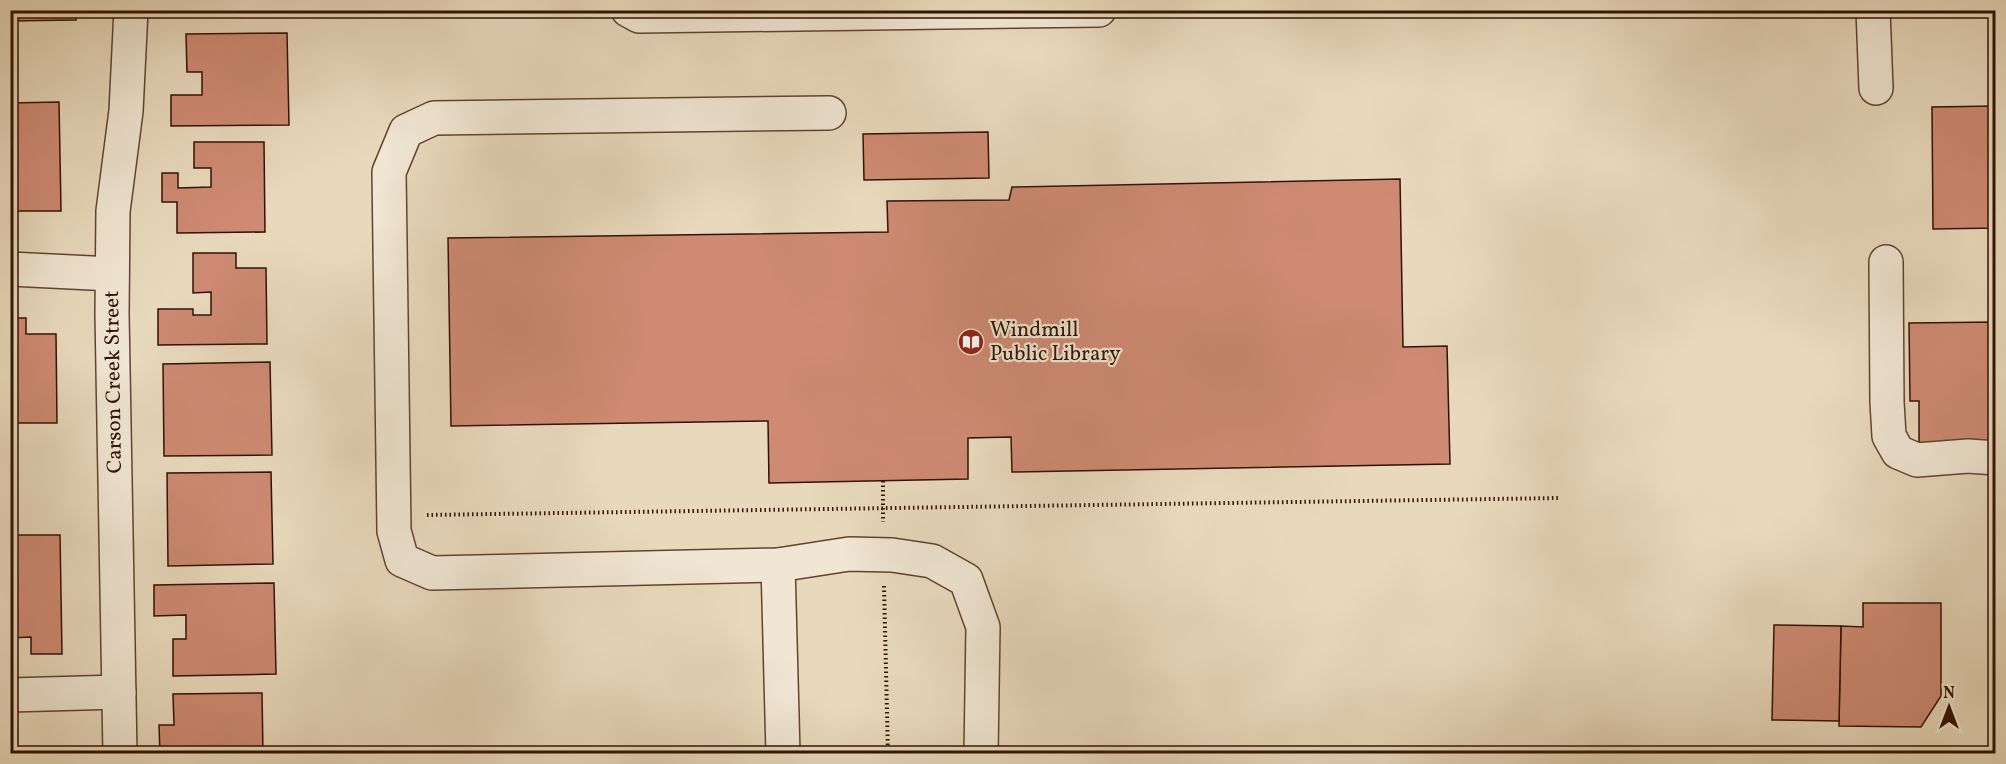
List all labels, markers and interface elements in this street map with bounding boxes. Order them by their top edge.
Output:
street label: Carson Creek Street [98,290,130,474]
place label: Windmill Public Library [990,316,1121,369]
library icon: Windmill Public Library [956,327,986,357]
north arrow [1919,677,1979,737]
text: N [1943,683,1955,705]

